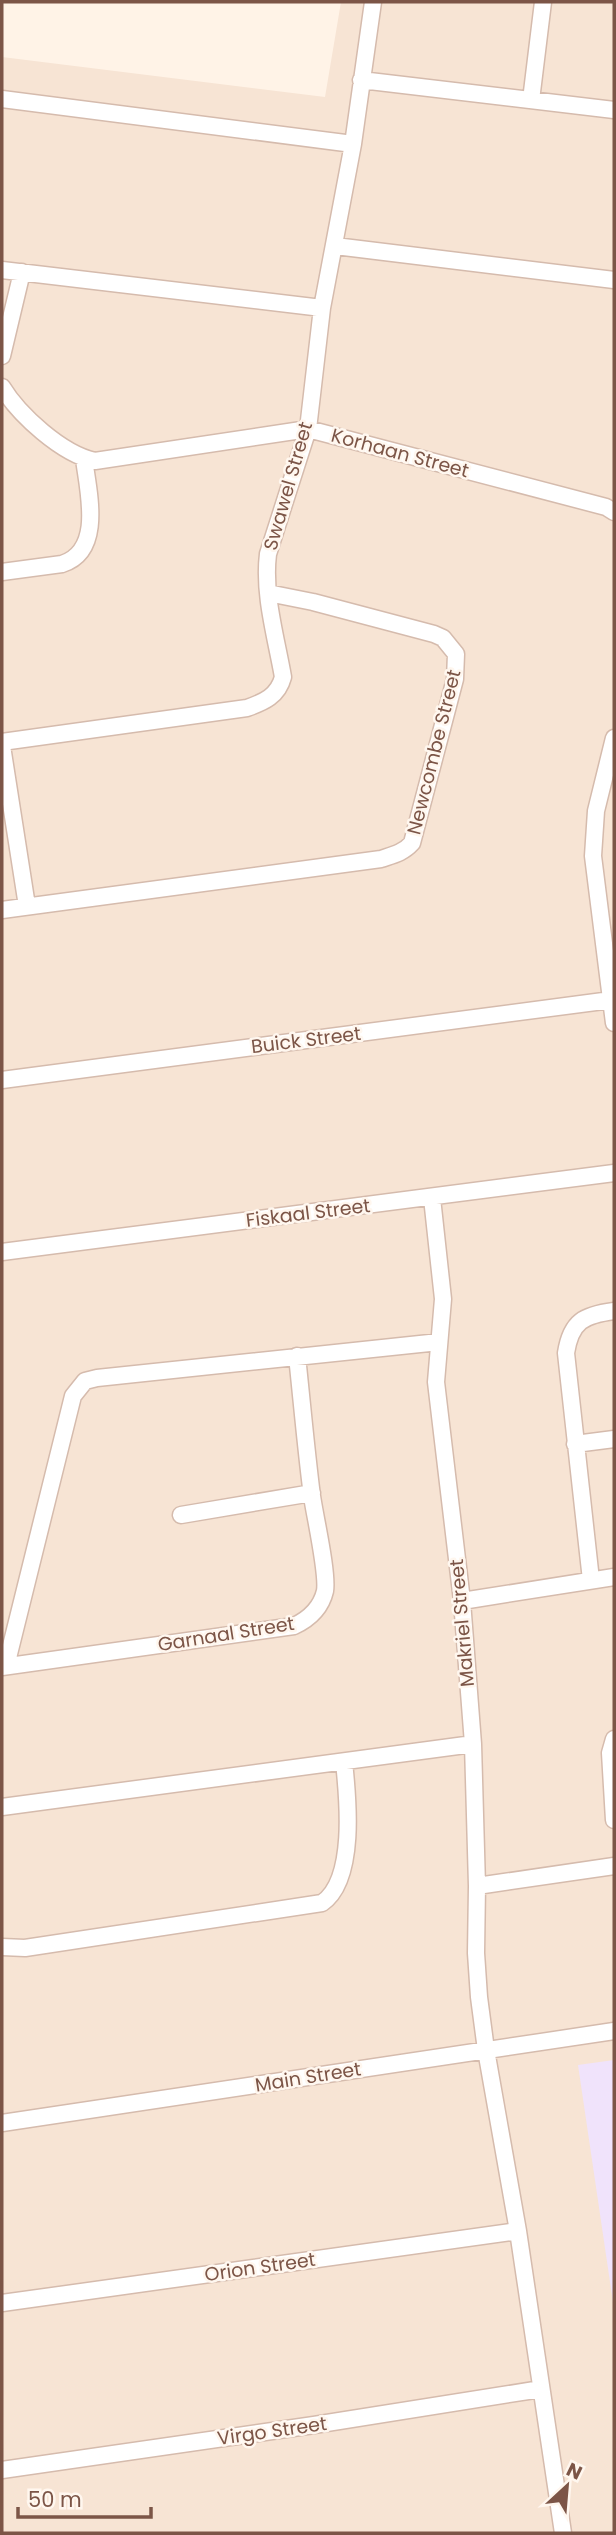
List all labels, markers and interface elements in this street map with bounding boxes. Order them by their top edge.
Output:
street label: Swawel Street [257,419,319,553]
street label: Korhaan Street [328,422,472,484]
street label: Newcombe Street [400,667,468,837]
street label: Buick Street [250,1020,363,1060]
street label: Fiskaal Street [244,1192,372,1234]
street label: Makriel Street [443,1558,481,1688]
street label: Garnaal Street [156,1610,296,1658]
street label: Main Street [253,2055,363,2099]
street label: Orion Street [203,2246,317,2288]
street label: Virgo Street [215,2410,329,2452]
north arrow [532,2451,602,2521]
text: N [562,2456,587,2486]
scale bar [18,2476,150,2520]
text: 50 m [28,2485,82,2514]

